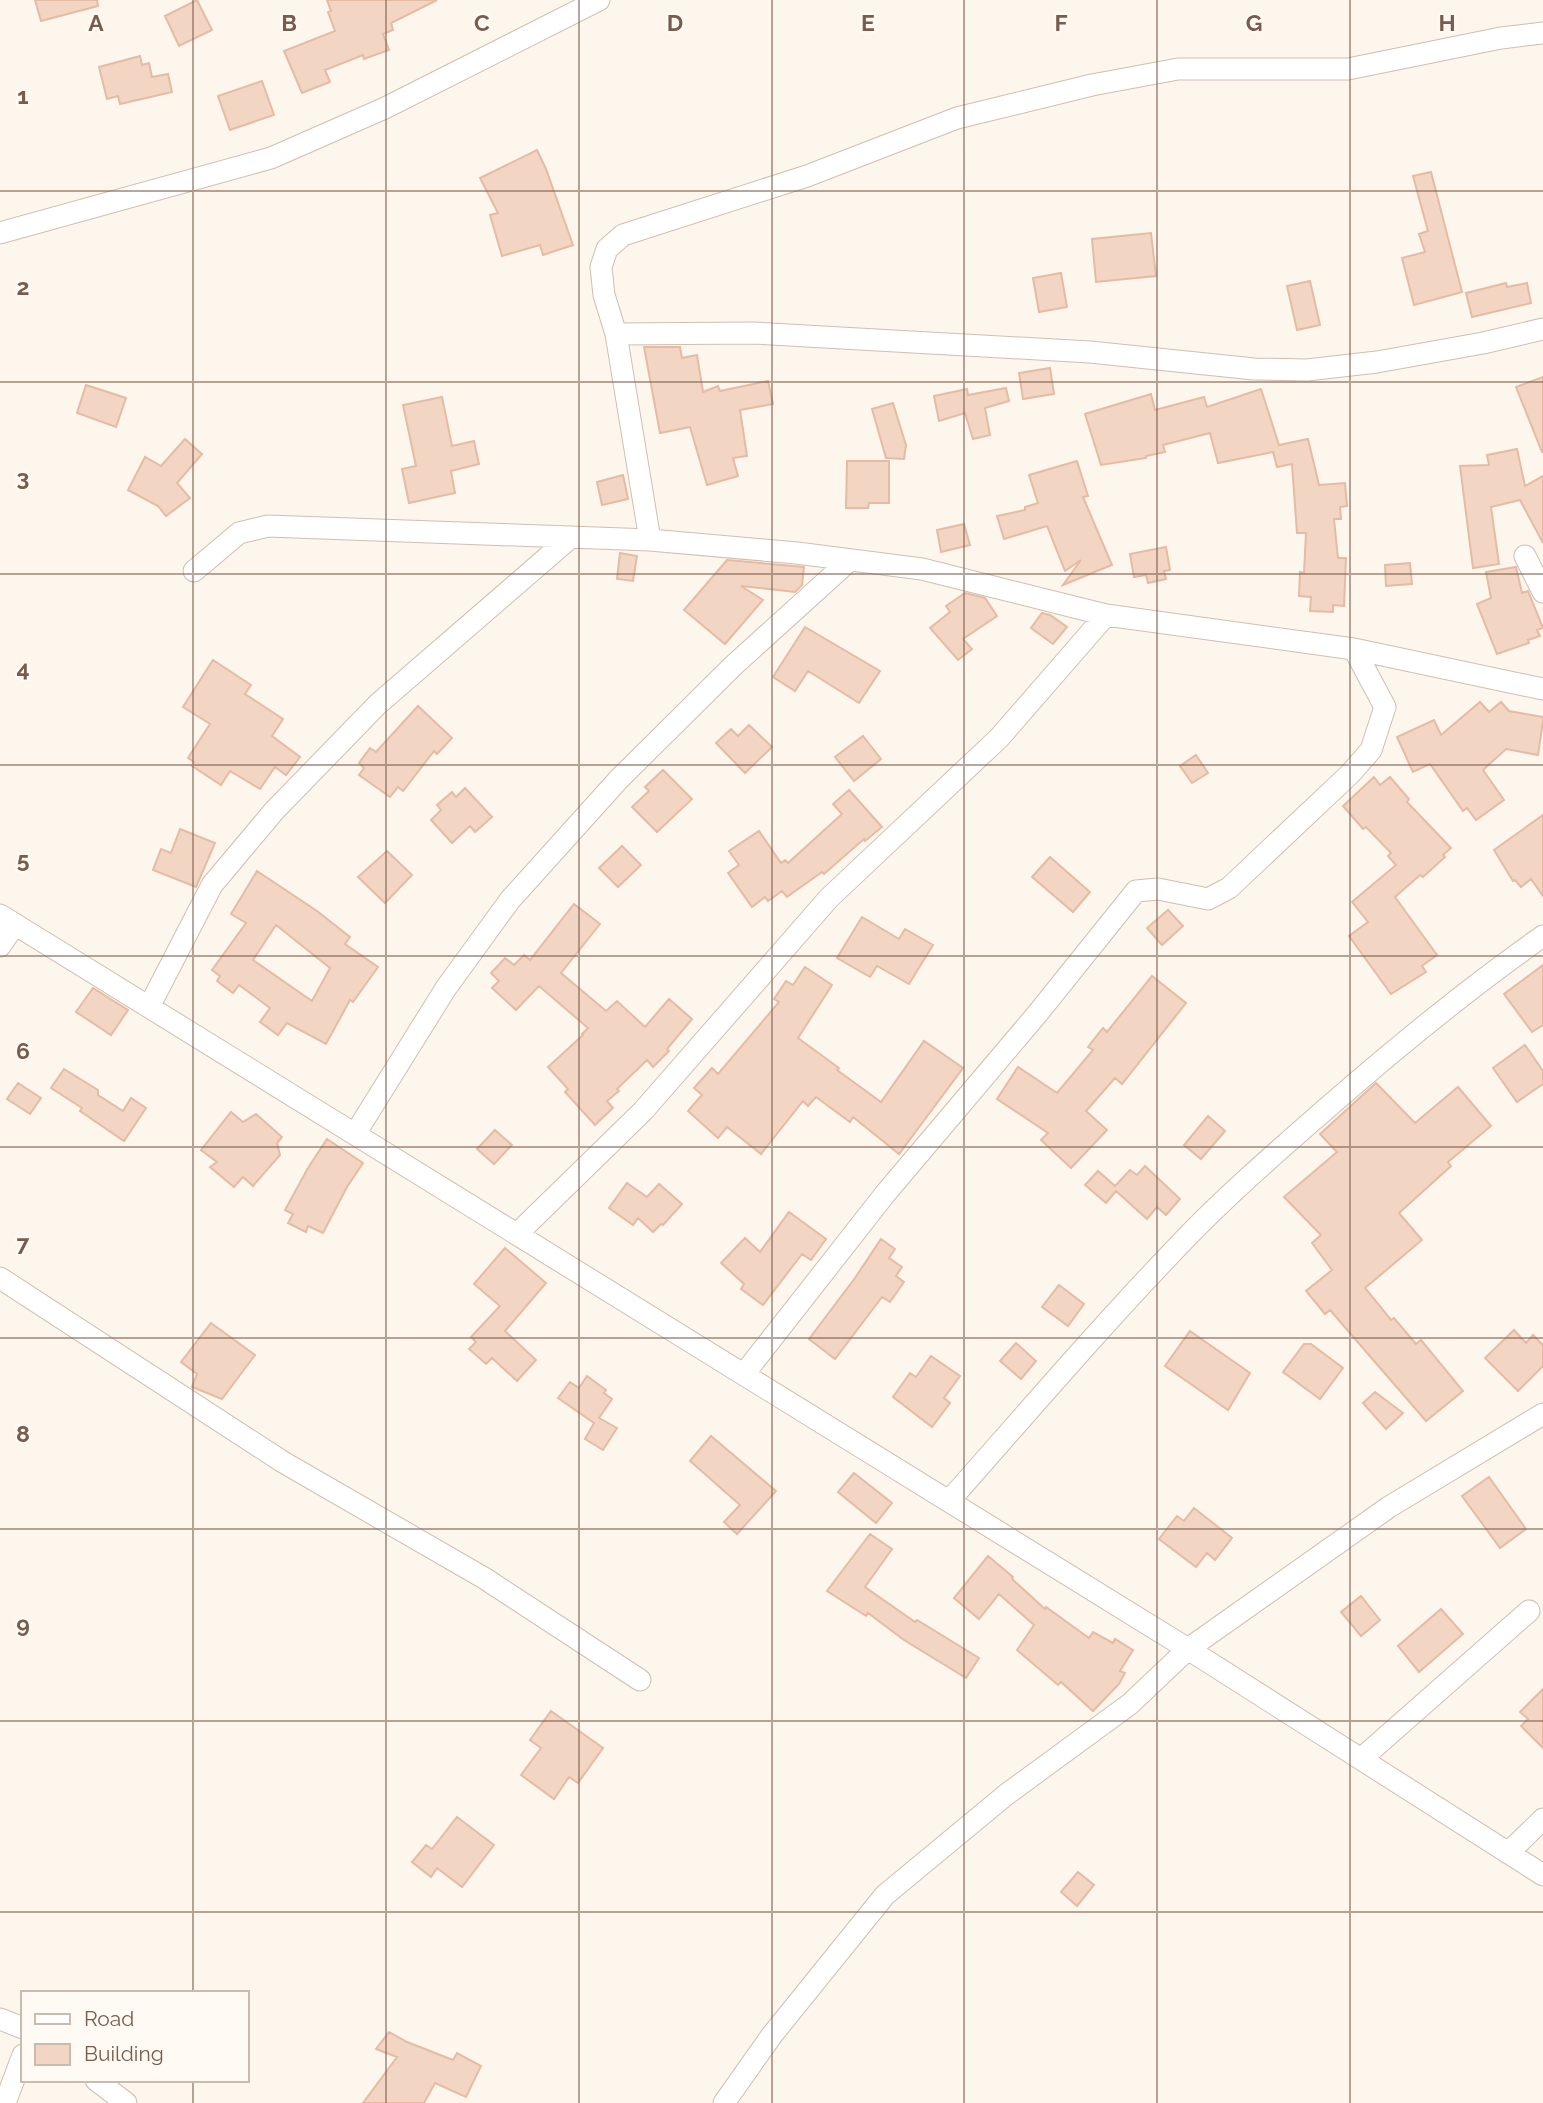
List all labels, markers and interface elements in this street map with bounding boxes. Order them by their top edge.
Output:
text: A [88,9,104,36]
text: B [281,9,297,36]
text: C [474,9,490,36]
text: D [667,9,683,36]
text: E [861,9,875,36]
text: F [1054,9,1068,36]
text: G [1246,9,1262,36]
text: H [1438,9,1456,36]
text: 1 [17,82,29,109]
text: 2 [17,273,29,300]
text: 3 [17,464,29,491]
text: 4 [16,655,30,682]
text: 5 [17,846,30,873]
text: 6 [16,1037,30,1064]
text: 7 [17,1229,30,1256]
text: 8 [16,1420,30,1447]
text: 9 [16,1611,30,1638]
legend [21,1991,248,2082]
text: Road [84,2006,134,2031]
text: Building [84,2041,164,2066]

